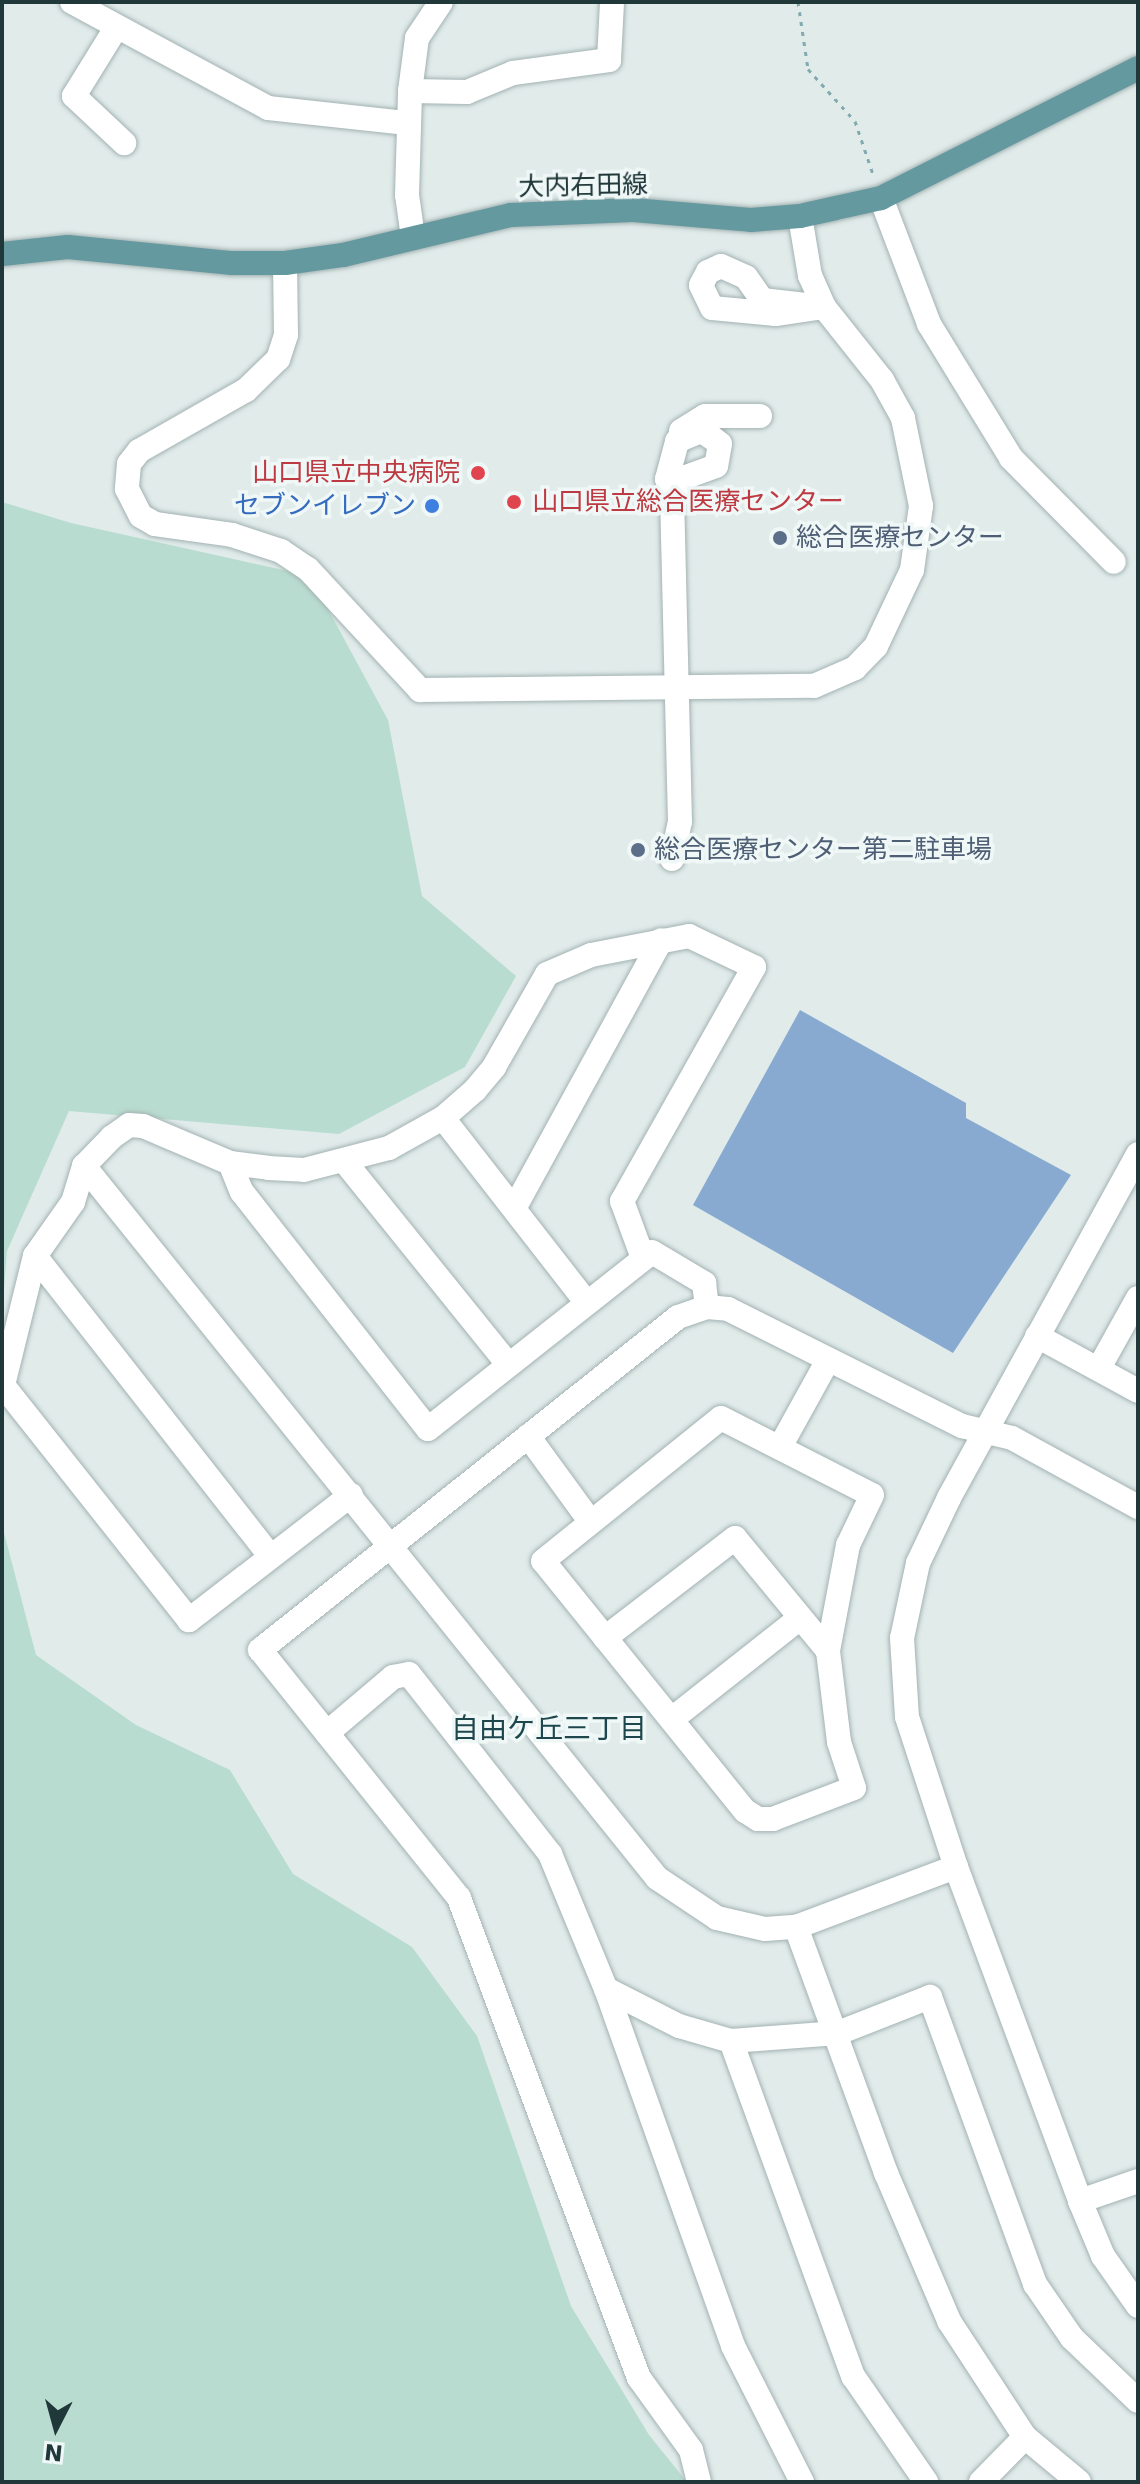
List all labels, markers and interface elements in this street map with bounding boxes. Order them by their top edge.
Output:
street label: 大内右田線 [518,169,648,203]
place label: 山口県立中央病院 [252,457,460,489]
marker: 山口県立中央病院 [467,462,489,484]
place label: 山口県立総合医療センター [532,486,844,518]
place label: セブンイレブン [234,490,416,522]
marker: 山口県立総合医療センター [503,491,525,513]
marker: セブンイレブン [423,497,441,515]
place label: 総合医療センター [796,522,1004,554]
marker: 総合医療センター [771,529,789,547]
place label: 総合医療センター第二駐車場 [654,834,992,866]
marker: 総合医療センター第二駐車場 [629,841,647,859]
district label: 自由ケ丘三丁目 [451,1712,647,1746]
north arrow [16,2388,96,2468]
text: N [43,2439,64,2466]

